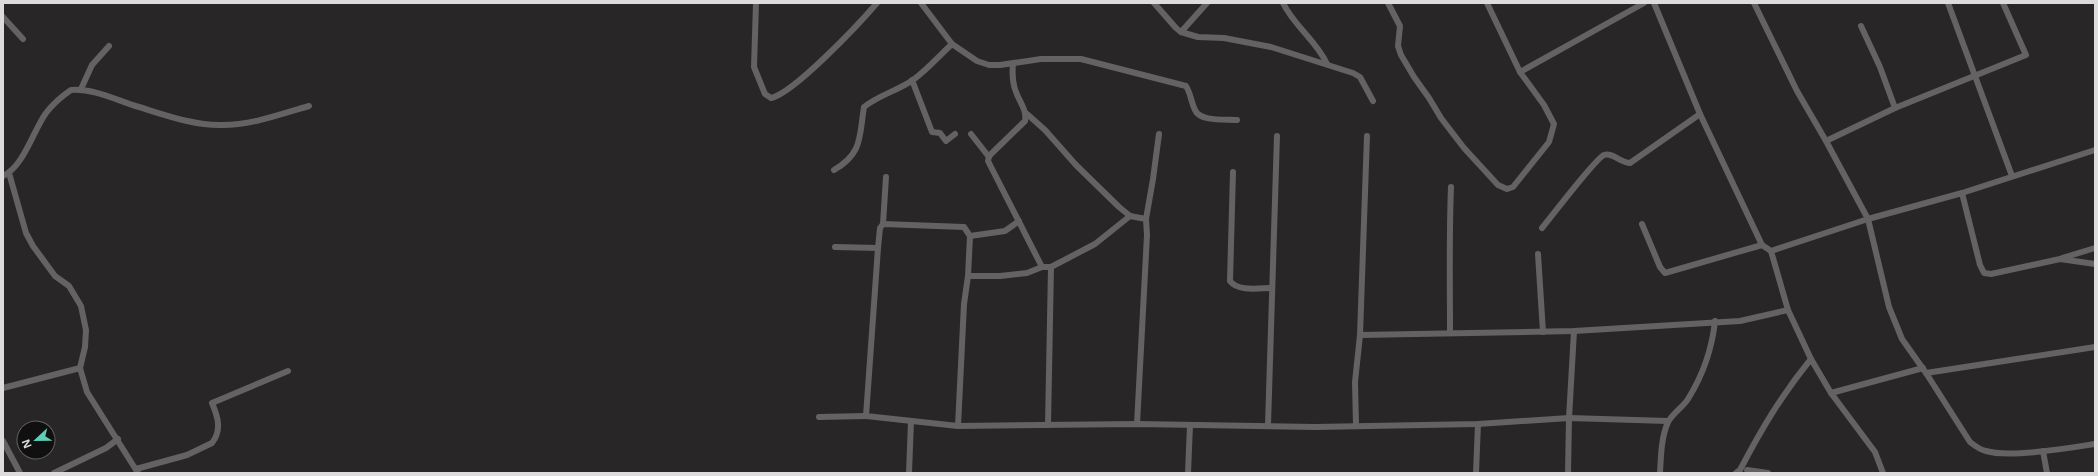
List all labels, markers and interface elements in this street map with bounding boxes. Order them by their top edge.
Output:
north arrow [16,420,56,460]
text: N [18,437,35,451]

